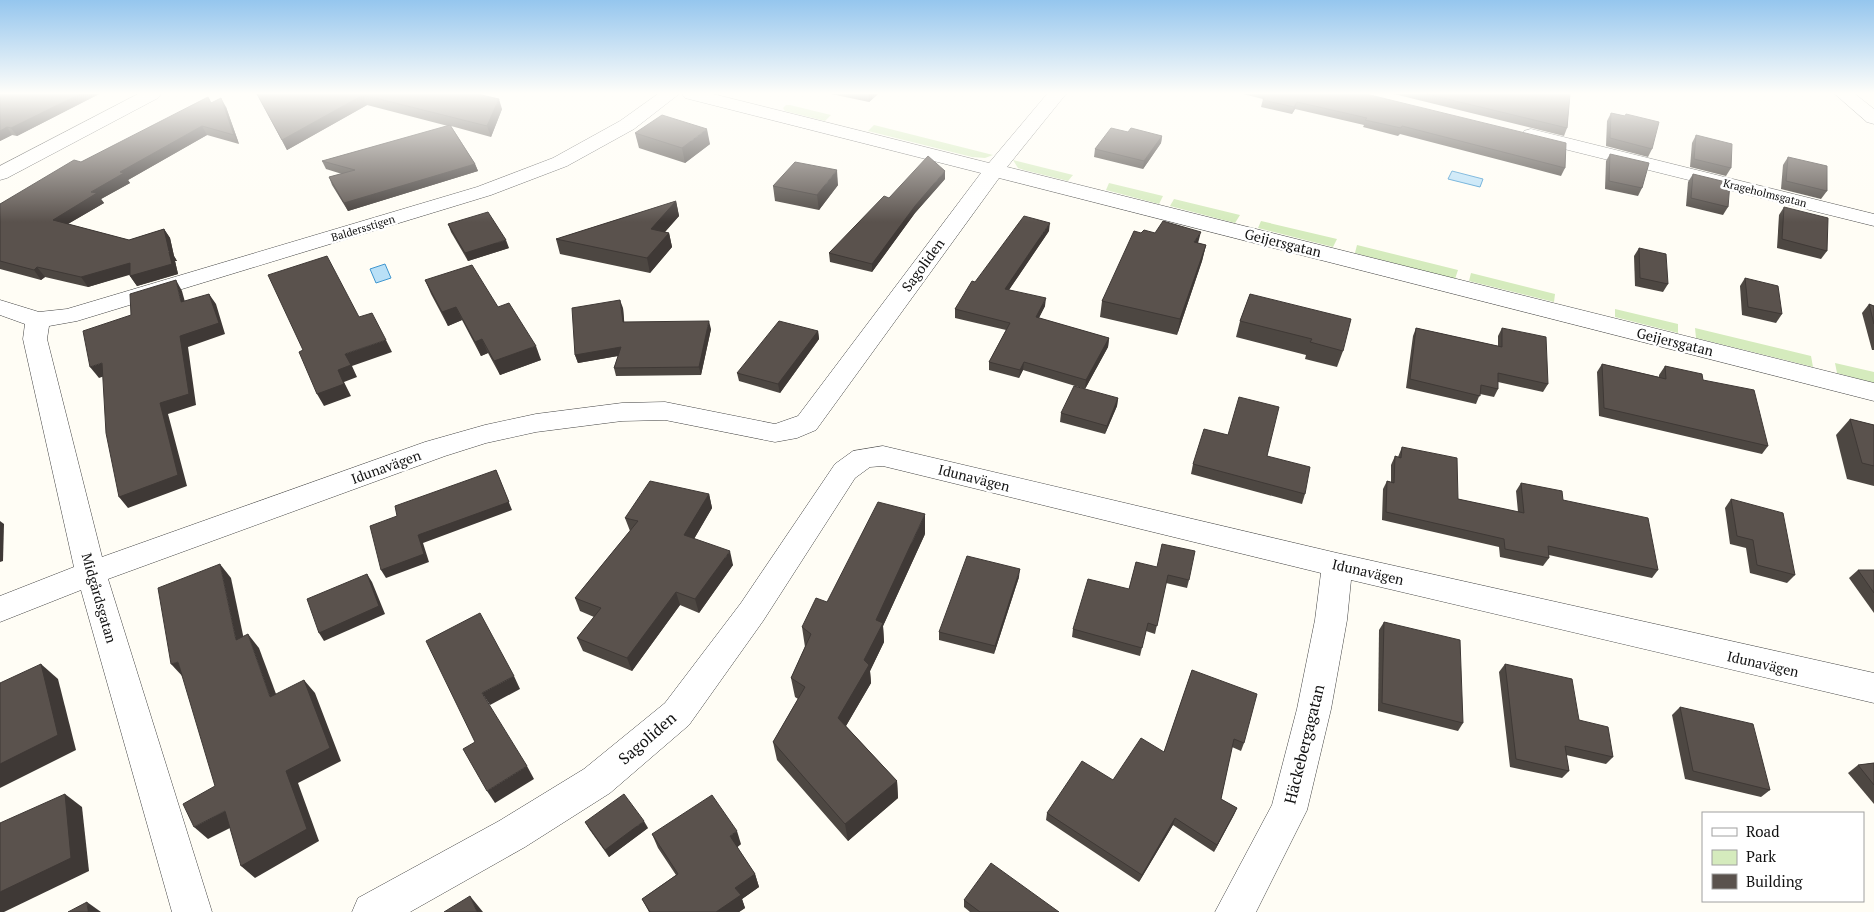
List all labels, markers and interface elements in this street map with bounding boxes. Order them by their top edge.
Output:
street label: Krageholmsgatan [1722,176,1809,210]
street label: Baldersstigen [329,211,397,244]
street label: Geijersgatan [1243,224,1324,261]
street label: Sagoliden [897,234,949,295]
street label: Geijersgatan [1635,323,1716,360]
street label: Idunavägen [348,445,424,488]
street label: Idunavägen [936,459,1013,496]
street label: Midgårdsgatan [78,551,122,646]
street label: Idunavägen [1330,554,1406,589]
street label: Idunavägen [1725,646,1801,681]
street label: Häckebergagatan [1278,681,1330,806]
street label: Sagoliden [613,706,681,769]
legend [1702,812,1864,902]
text: Road [1746,821,1779,841]
text: Park [1746,846,1776,866]
text: Building [1746,871,1804,891]

